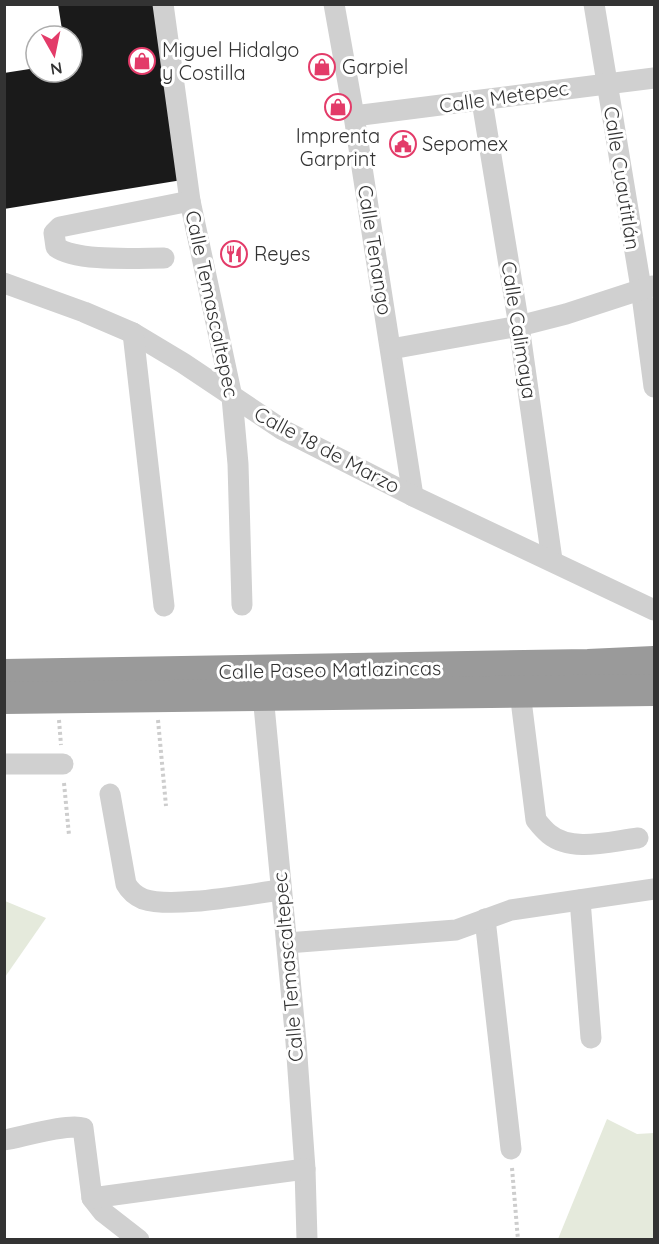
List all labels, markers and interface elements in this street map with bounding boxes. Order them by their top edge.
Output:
north arrow [24,24,84,84]
place label: Miguel Hidalgo y Costilla [162,37,299,85]
shop icon: Miguel Hidalgo y Costilla [127,46,157,76]
shop icon: Garpiel [307,52,337,82]
place label: Garpiel [342,54,408,79]
text: N [49,58,64,80]
street label: Calle Metepec [438,75,570,118]
shop icon: Imprenta Garprint [323,92,353,122]
street label: Calle Cuautitlán [599,104,646,251]
place label: Imprenta Garprint [296,123,380,171]
public building icon: Sepomex [388,129,418,159]
place label: Sepomex [422,131,508,156]
street label: Calle Tenango [353,183,398,317]
street label: Calle Temascaltepec [180,208,245,400]
restaurant icon: Reyes [219,239,249,269]
place label: Reyes [254,241,310,266]
street label: Calle Calimaya [496,259,543,400]
street label: Calle 18 de Marzo [250,401,404,498]
street label: Calle Paseo Matlazincas [219,655,441,684]
street label: Calle Temascaltepec [267,871,308,1063]

